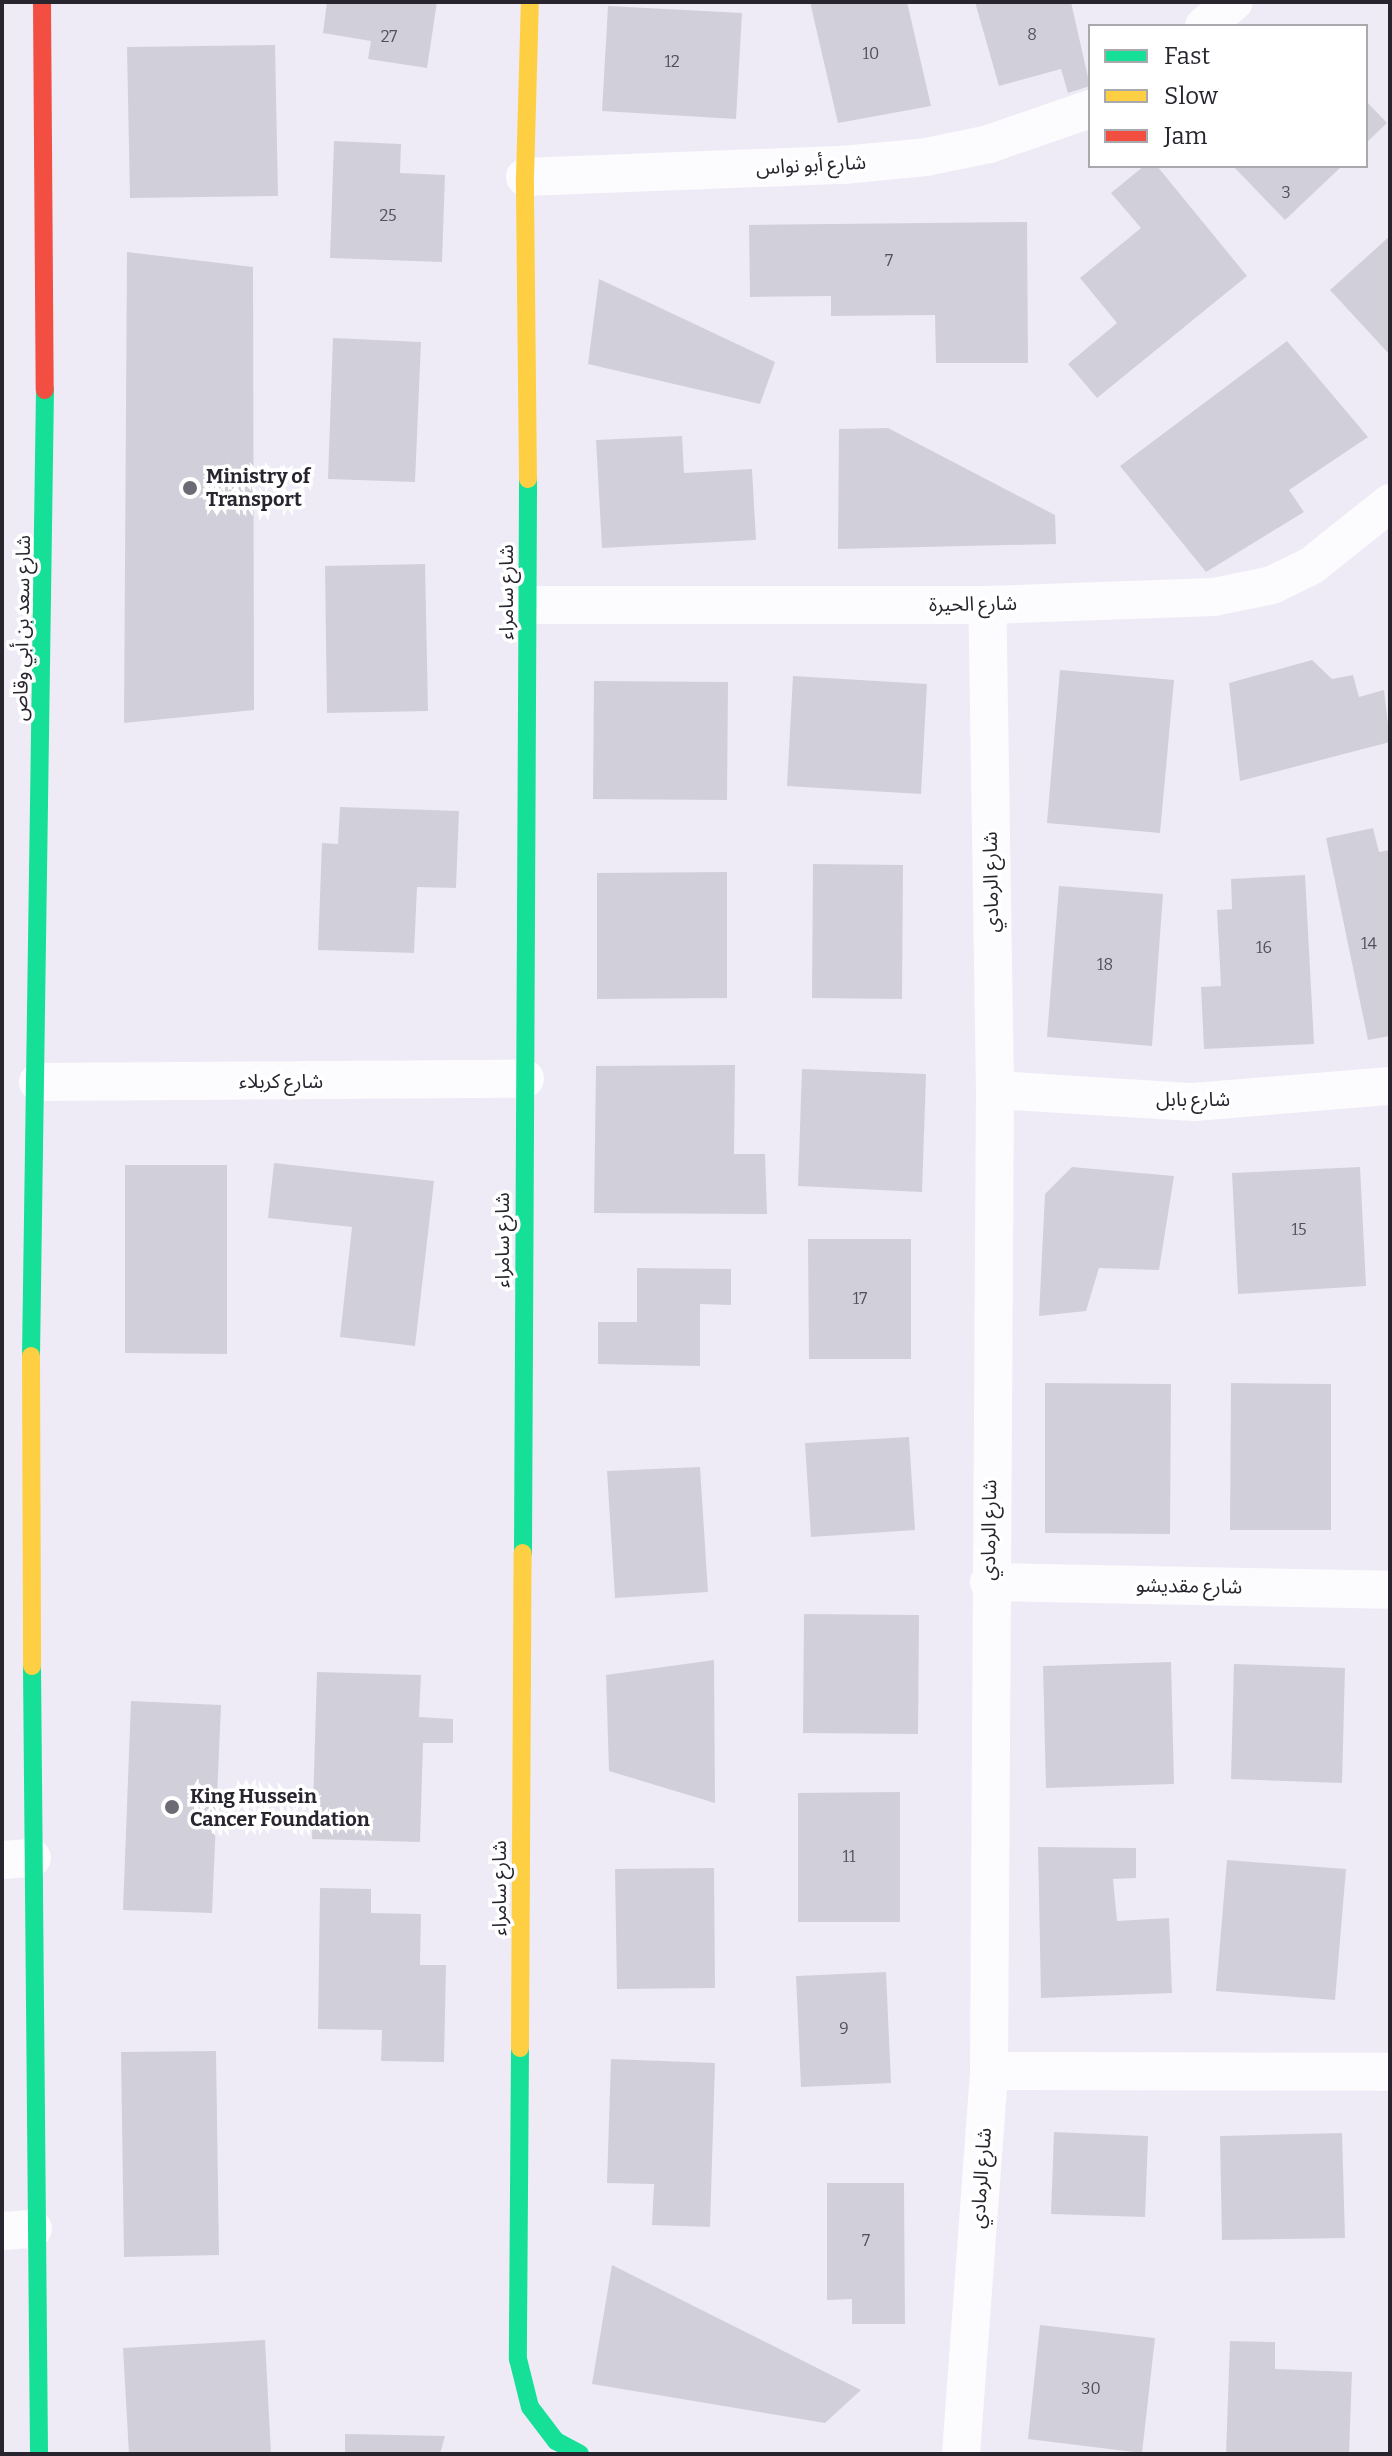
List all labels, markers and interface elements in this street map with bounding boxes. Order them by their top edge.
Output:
legend [1088,24,1368,168]
house number: 8 [1027,25,1037,45]
house number: 27 [381,27,397,47]
text: Fast [1164,42,1210,70]
house number: 10 [863,44,879,64]
house number: 12 [664,52,680,72]
text: Slow [1164,82,1218,110]
text: Jam [1164,122,1207,150]
street label: شارع أبو نواس [755,150,867,180]
house number: 3 [1281,183,1291,203]
house number: 25 [379,206,397,226]
house number: 7 [885,251,893,271]
place label: Ministry of Transport [206,464,310,511]
marker: Ministry of Transport [181,479,199,497]
street label: شارع سعد بن أبي وقاص [8,535,36,721]
street label: شارع سامراء [494,544,518,640]
street label: شارع الحيرة [929,591,1017,617]
street label: شارع الرمادي [978,831,1004,933]
house number: 14 [1361,934,1377,954]
house number: 16 [1256,938,1272,958]
house number: 18 [1097,955,1113,975]
street label: شارع كربلاء [239,1069,323,1093]
street label: شارع بابل [1156,1087,1230,1111]
street label: شارع سامراء [490,1192,514,1288]
house number: 15 [1291,1220,1307,1240]
house number: 17 [853,1289,867,1309]
street label: شارع الرمادي [976,1479,1002,1581]
street label: شارع مقديشو [1136,1573,1242,1599]
place label: King Hussein Cancer Foundation [190,1784,370,1831]
marker: King Hussein Cancer Foundation [161,1796,183,1818]
street label: شارع سامراء [487,1840,511,1936]
house number: 11 [843,1847,855,1867]
house number: 9 [839,2019,849,2039]
street label: شارع الرمادي [966,2127,996,2229]
house number: 7 [862,2231,870,2251]
house number: 30 [1081,2379,1101,2399]

